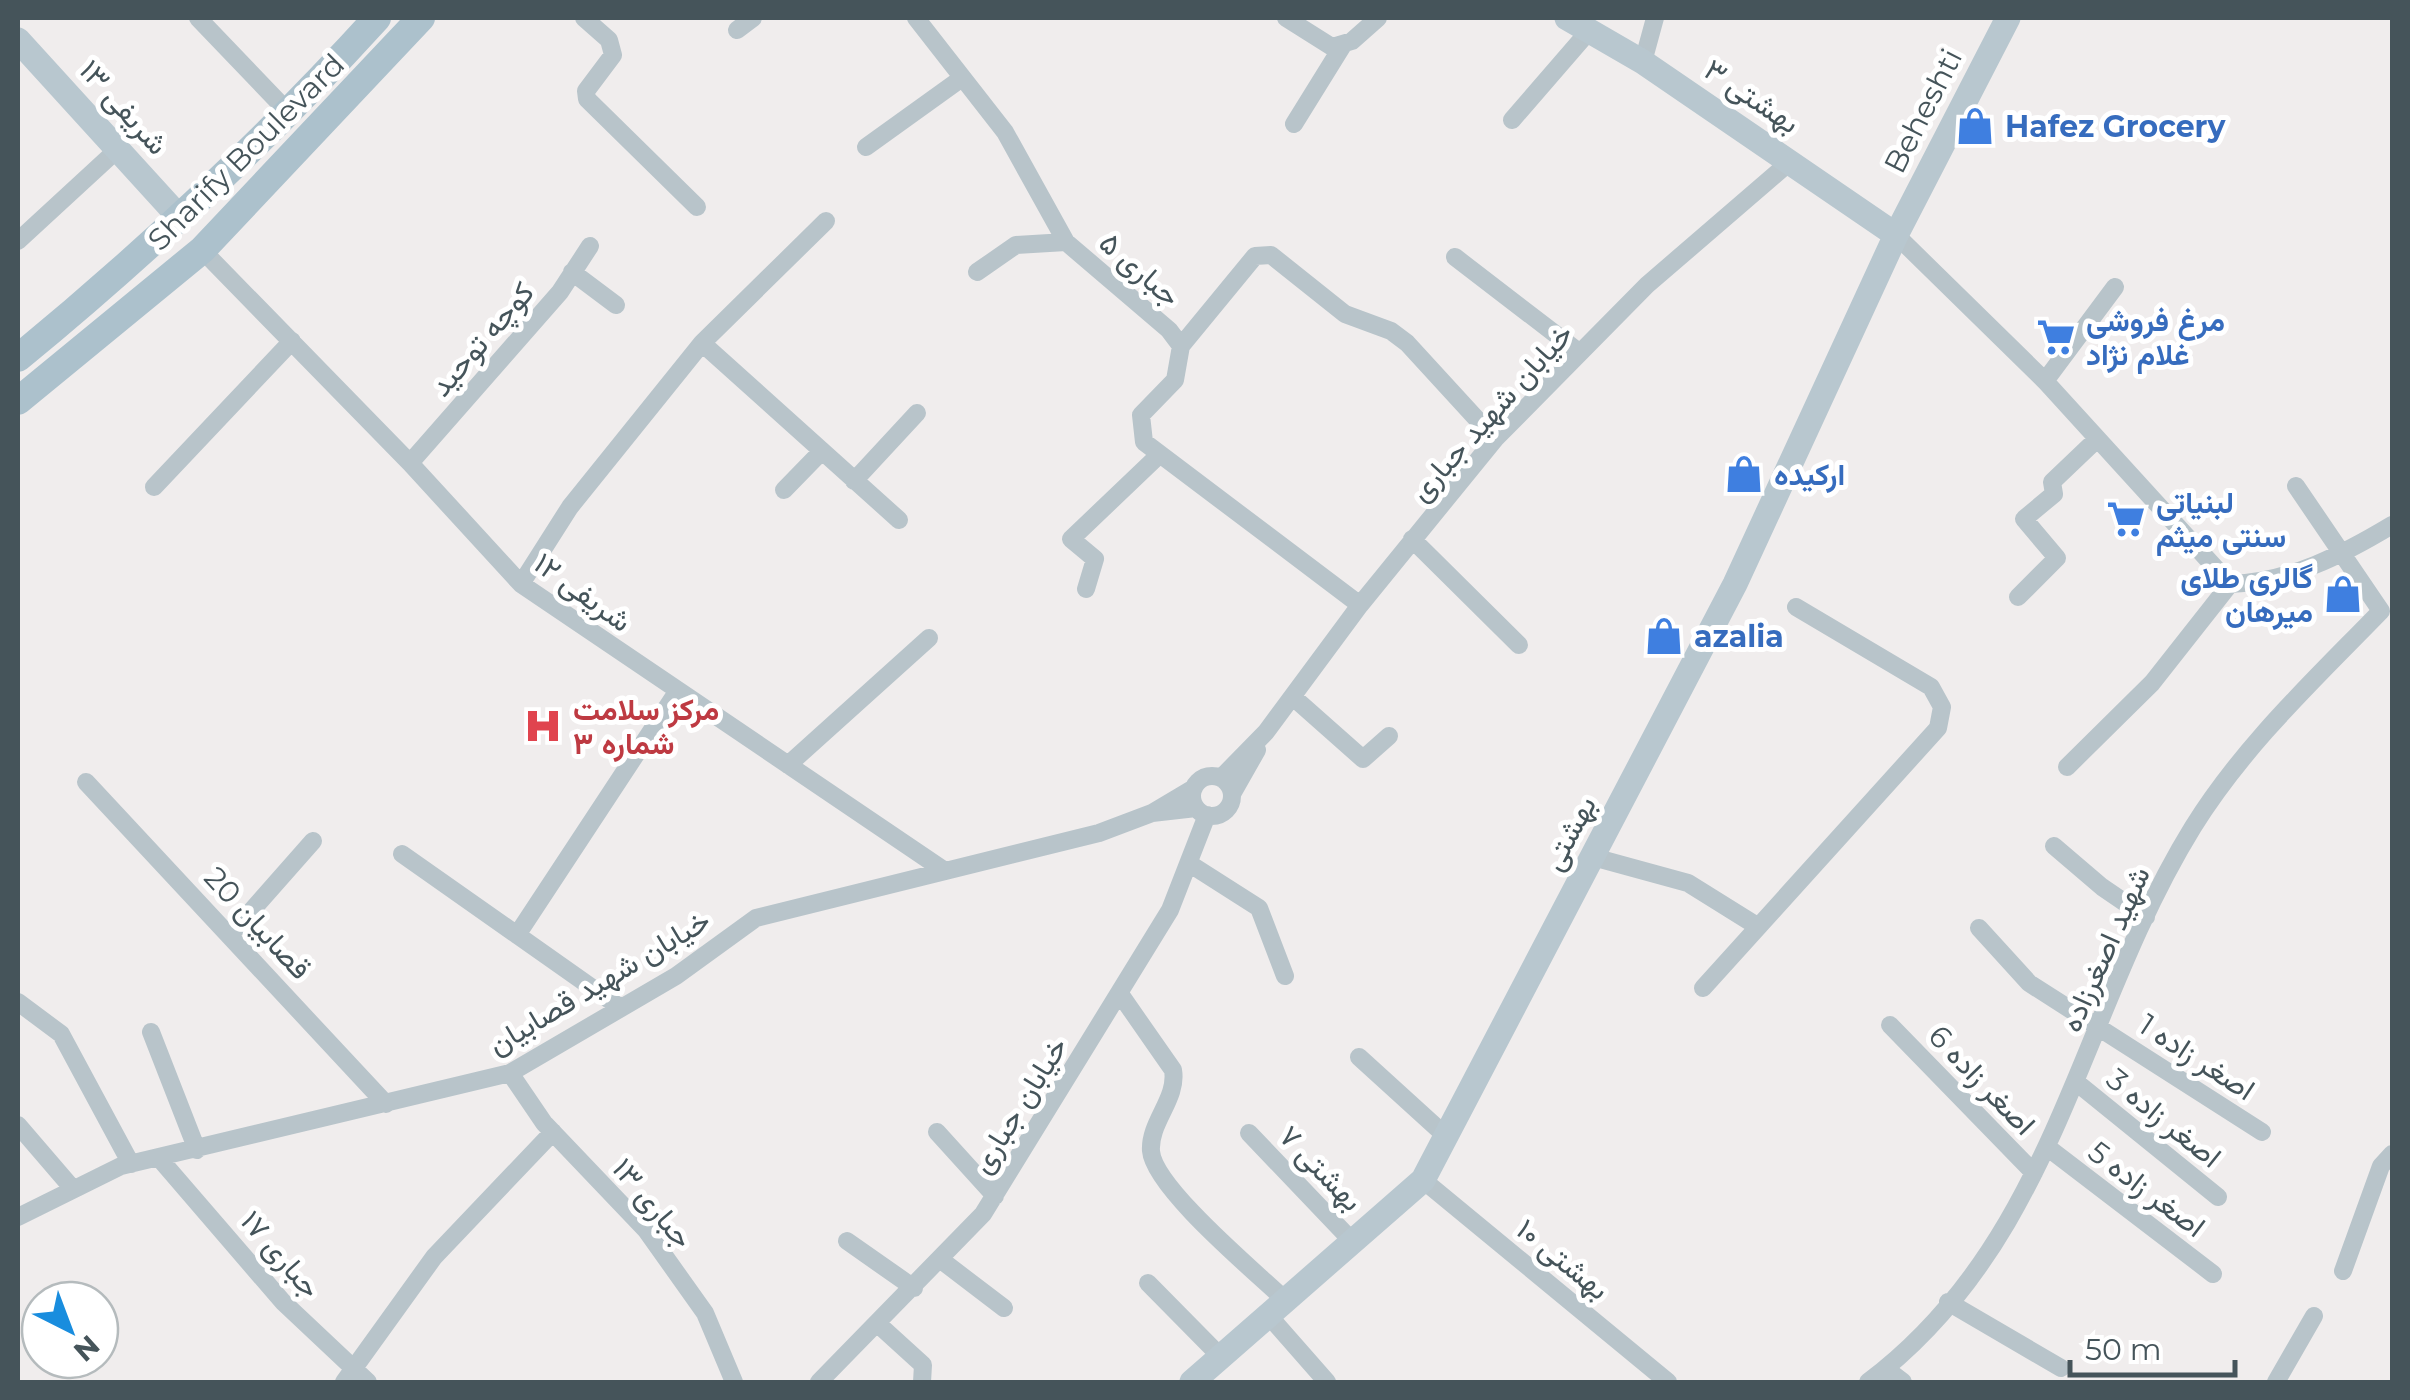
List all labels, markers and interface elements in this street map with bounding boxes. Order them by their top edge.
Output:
street label: Beheshti [1876,43,1970,179]
street label: Sharify Boulevard [140,46,352,258]
street label: بهشتی ۳ [1697,51,1807,141]
street label: شریفی ۱۳ [72,52,176,162]
shop icon: Hafez Grocery [1954,105,1996,147]
place label: Hafez Grocery [2005,108,2227,145]
street label: جباری ۵ [1092,224,1188,314]
street label: کوچه توحید [422,274,543,405]
place label: مرغ فروشی غلام نژاد [2086,302,2225,374]
street label: خیابان شهید جباری [1401,315,1581,509]
supermarket icon: مرغ فروشی غلام نژاد [2035,316,2077,358]
shop icon: ارکیده [1723,453,1765,495]
place label: ارکیده [1774,456,1845,493]
place label: لبنیاتی سنتی میثم [2156,484,2286,556]
supermarket icon: لبنیاتی سنتی میثم [2105,498,2147,540]
street label: شریفی ۱۲ [527,544,639,640]
place label: گالری طلای میرهان [2180,559,2313,630]
shop icon: گالری طلای میرهان [2322,573,2364,615]
shop icon: azalia [1643,615,1685,657]
place label: azalia [1694,618,1784,655]
place label: مرکز سلامت شماره ۳ [573,691,719,762]
hospital icon: مرکز سلامت شماره ۳ [522,705,564,747]
street label: بهشتی [1534,789,1604,877]
street label: قصابیان 20 [197,859,319,987]
street label: شهید اصغرزاده [2052,861,2158,1037]
street label: خیابان شهید قصابیان [481,901,717,1063]
street label: اصغر زاده 1 [2132,1006,2262,1108]
street label: اصغر زاده 6 [1921,1017,2043,1143]
street label: خیابان جباری [963,1030,1075,1180]
street label: اصغر زاده 3 [2099,1061,2229,1175]
street label: بهشتی ۷ [1271,1117,1371,1219]
street label: اصغر زاده 5 [2081,1133,2213,1245]
street label: جباری ۱۳ [605,1150,701,1256]
street label: جباری ۱۷ [233,1203,329,1305]
street label: بهشتی ۱۰ [1509,1210,1617,1308]
north arrow [20,1280,120,1380]
scale bar [2070,1315,2235,1377]
text: N [67,1328,107,1369]
text: 50 m [2085,1331,2162,1368]

